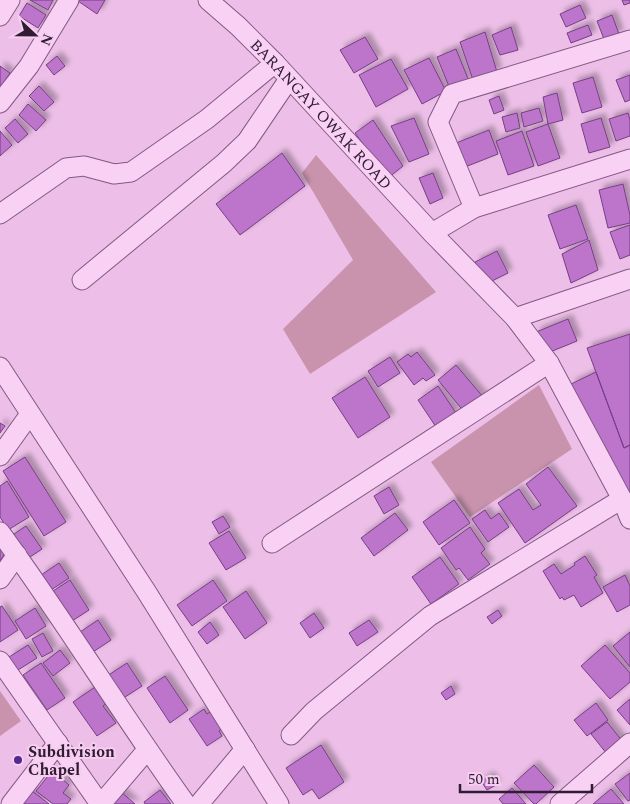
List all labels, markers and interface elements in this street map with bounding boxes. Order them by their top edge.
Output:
north arrow [10,10,60,60]
text: N [35,30,58,49]
street label: BARANGAY OWAK ROAD [244,34,397,195]
place label: Subdivision Chapel [28,740,115,782]
marker: Subdivision Chapel [12,754,24,766]
scale bar [460,762,592,794]
text: 50 m [468,768,500,791]

